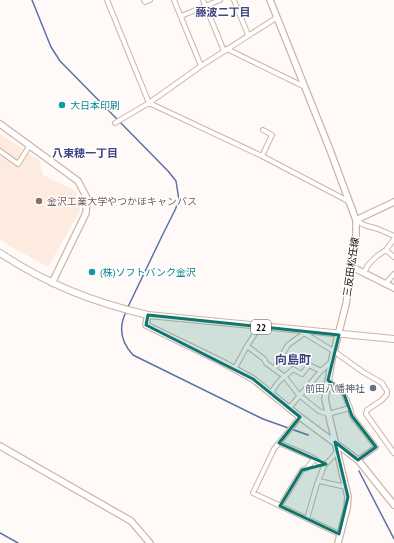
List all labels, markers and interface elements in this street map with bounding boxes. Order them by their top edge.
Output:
district label: 藤波二丁目 [196,5,251,19]
place label: 大日本印刷 [70,99,120,112]
marker: 大日本印刷 [57,100,67,110]
district label: 八束穂一丁目 [52,146,118,160]
place label: 金沢工業大学やつかほキャンパス [47,195,197,208]
marker: 金沢工業大学やつかほキャンパス [34,196,44,206]
street label: 三反田松任線 [340,236,362,298]
place label: (株)ソフトバンク金沢 [100,266,196,279]
marker: (株)ソフトバンク金沢 [87,267,97,277]
road number: 22 [251,320,271,334]
district label: 向島町 [275,352,311,367]
place label: 前田八幡神社 [305,382,365,395]
marker: 前田八幡神社 [368,383,378,393]

